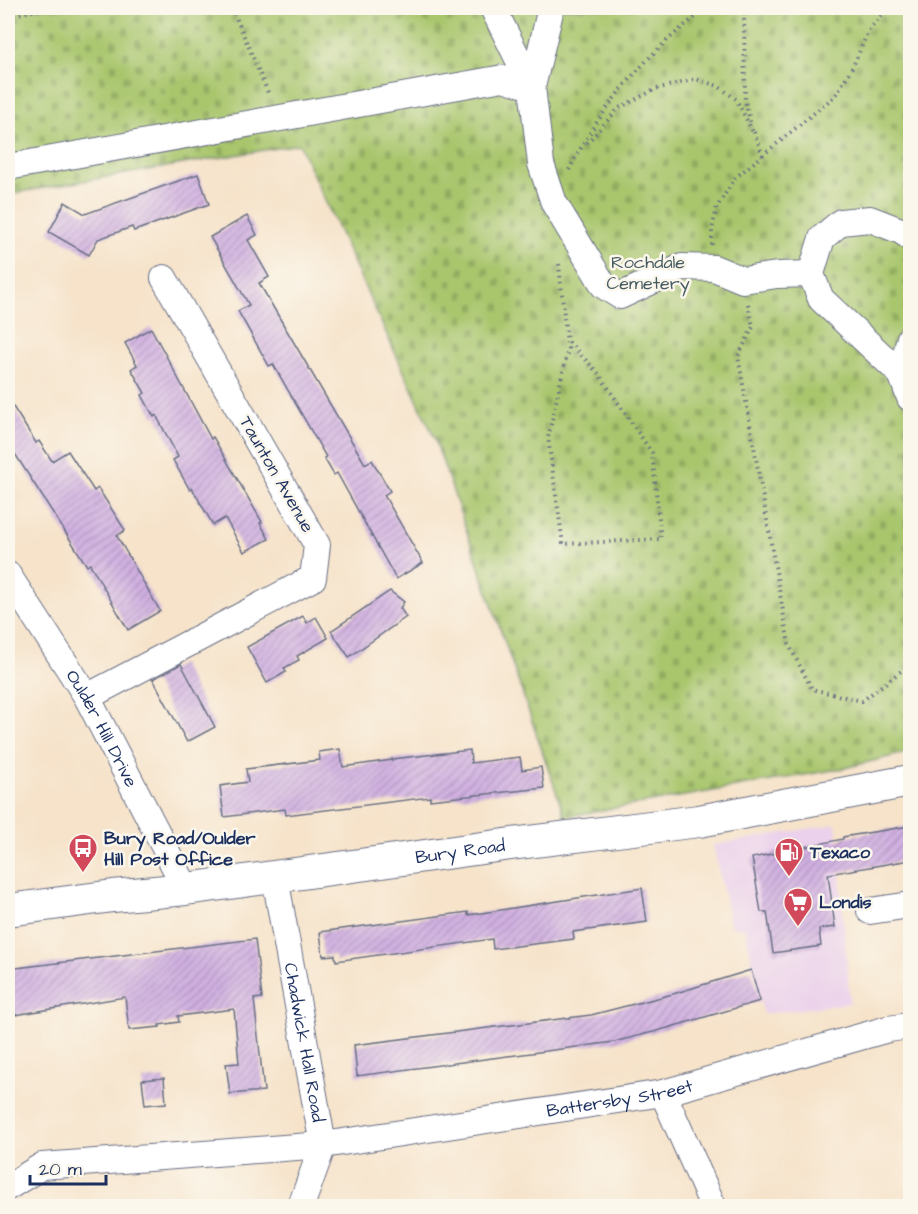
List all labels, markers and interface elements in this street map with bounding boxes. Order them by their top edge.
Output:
park label: Rochdale Cemetery [606,250,690,297]
street label: Taunton Avenue [233,411,320,537]
street label: Oulder Hill Drive [60,665,143,792]
place label: Bury Road/Oulder Hill Post Office [104,826,255,872]
bus stop icon: Bury Road/Oulder Hill Post Office [67,832,99,874]
street label: Bury Road [414,833,507,870]
fuel station icon: Texaco [773,836,805,878]
place label: Texaco [809,840,871,865]
supermarket icon: Londis [782,886,814,928]
place label: Londis [819,890,872,915]
street label: Chadwick Hall Road [278,961,331,1124]
street label: Battersby Street [545,1073,696,1124]
scale bar [30,1148,106,1186]
text: 20 m [39,1157,82,1182]

